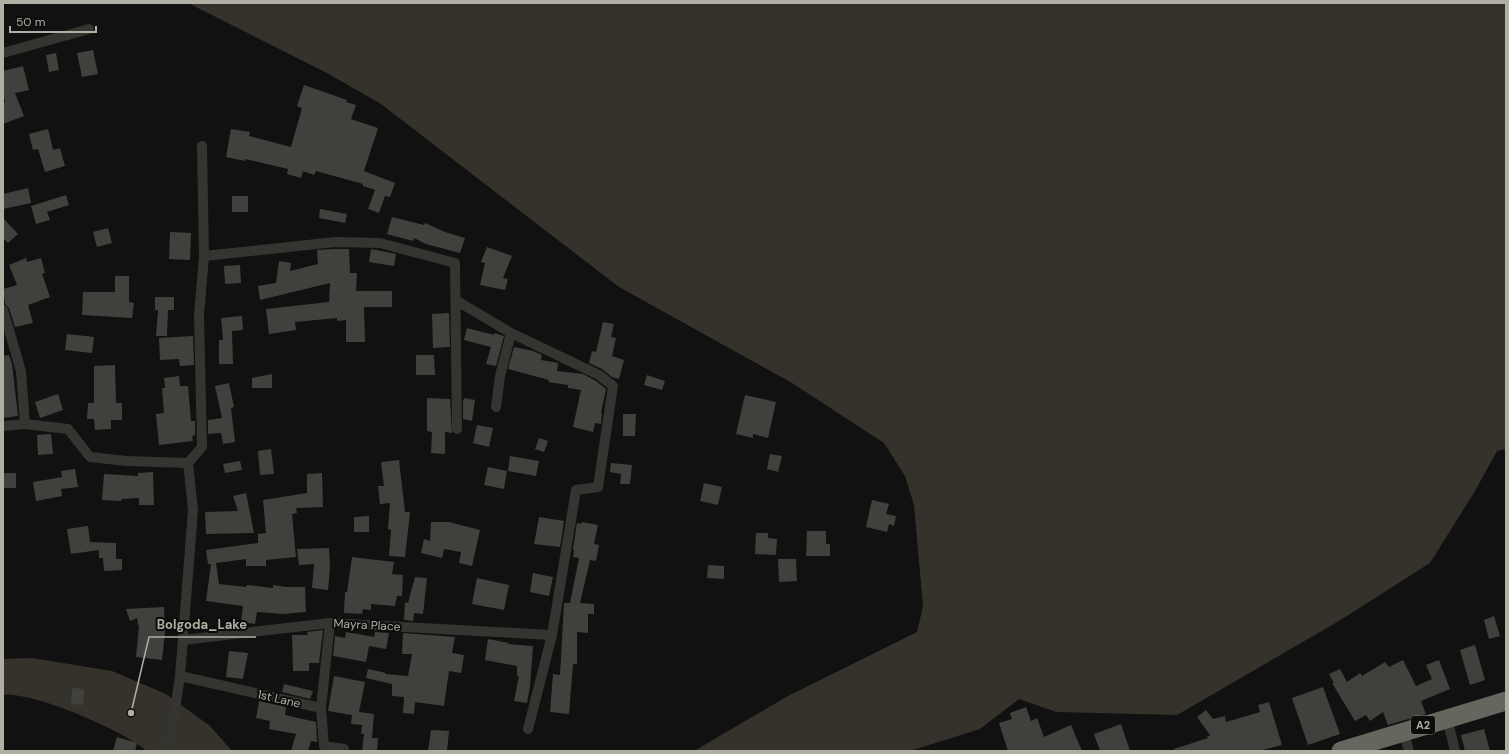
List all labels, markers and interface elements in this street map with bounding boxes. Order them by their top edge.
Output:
scale bar [10,8,96,34]
text: 50 m [16,14,45,30]
callout: Bolgoda_Lake [149,612,256,637]
street label: Mayra Place [333,615,401,635]
text: Bolgoda_Lake [157,616,247,633]
street label: 1st Lane [256,686,302,712]
road number: A2 [1411,716,1435,734]

